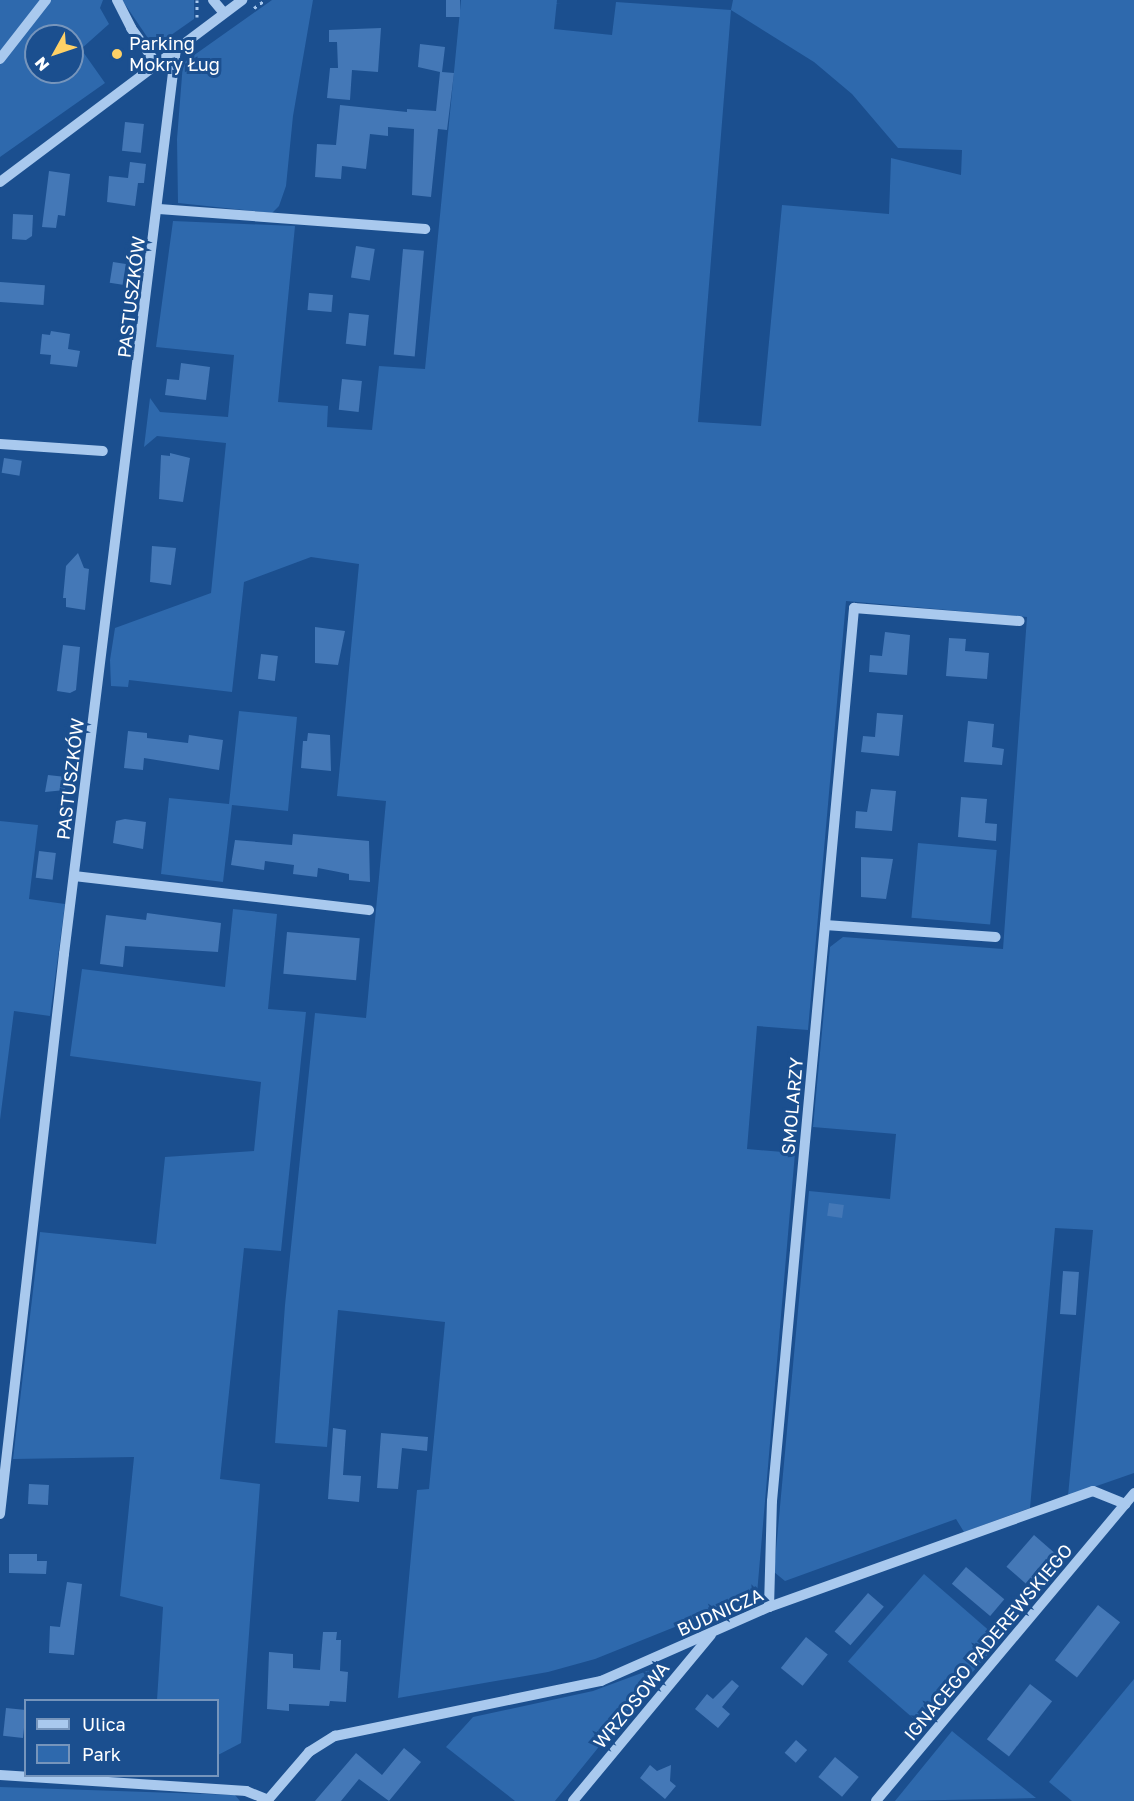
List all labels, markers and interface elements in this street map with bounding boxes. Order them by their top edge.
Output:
north arrow [24,24,84,84]
place label: Parking Mokry Ług [129,33,220,76]
marker: Parking Mokry Ług [110,47,124,61]
text: N [30,53,53,75]
street label: PASTUSZKÓW [113,235,149,359]
street label: PASTUSZKÓW [52,717,88,841]
street label: SMOLARZY [777,1056,807,1156]
street label: IGNACEGO PADEREWSKIEGO [899,1539,1077,1745]
street label: BUDNICZA [674,1583,766,1641]
street label: WRZOSOWA [589,1657,673,1753]
legend [24,1699,219,1777]
text: Ulica [82,1713,126,1735]
text: Park [82,1743,121,1765]

